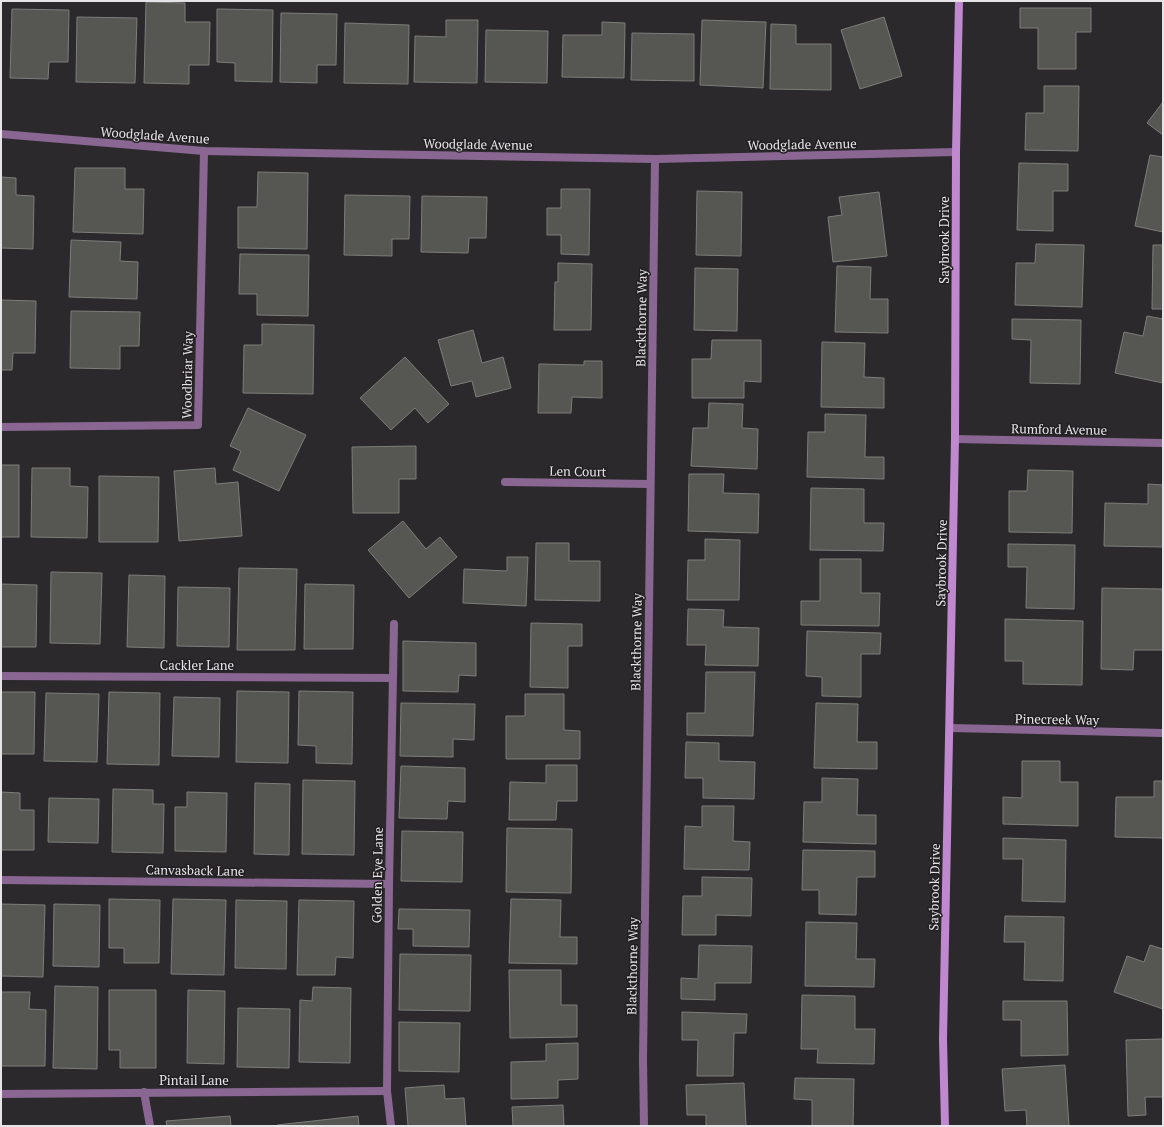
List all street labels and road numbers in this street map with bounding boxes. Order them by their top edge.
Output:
street label: Woodglade Avenue [100,122,210,148]
street label: Woodglade Avenue [423,134,533,154]
street label: Woodglade Avenue [747,134,857,154]
street label: Saybrook Drive [935,196,953,284]
street label: Blackthorne Way [631,269,651,367]
street label: Woodbriar Way [177,330,197,419]
street label: Rumford Avenue [1011,419,1107,439]
street label: Len Court [549,462,607,480]
street label: Saybrook Drive [931,519,951,607]
street label: Blackthorne Way [626,593,646,691]
street label: Cackler Lane [160,656,234,674]
street label: Pinecreek Way [1015,709,1100,729]
street label: Golden Eye Lane [367,827,387,923]
street label: Saybrook Drive [924,843,944,931]
street label: Canvasback Lane [145,860,245,880]
street label: Blackthorne Way [622,917,642,1015]
street label: Pintail Lane [159,1071,229,1089]

